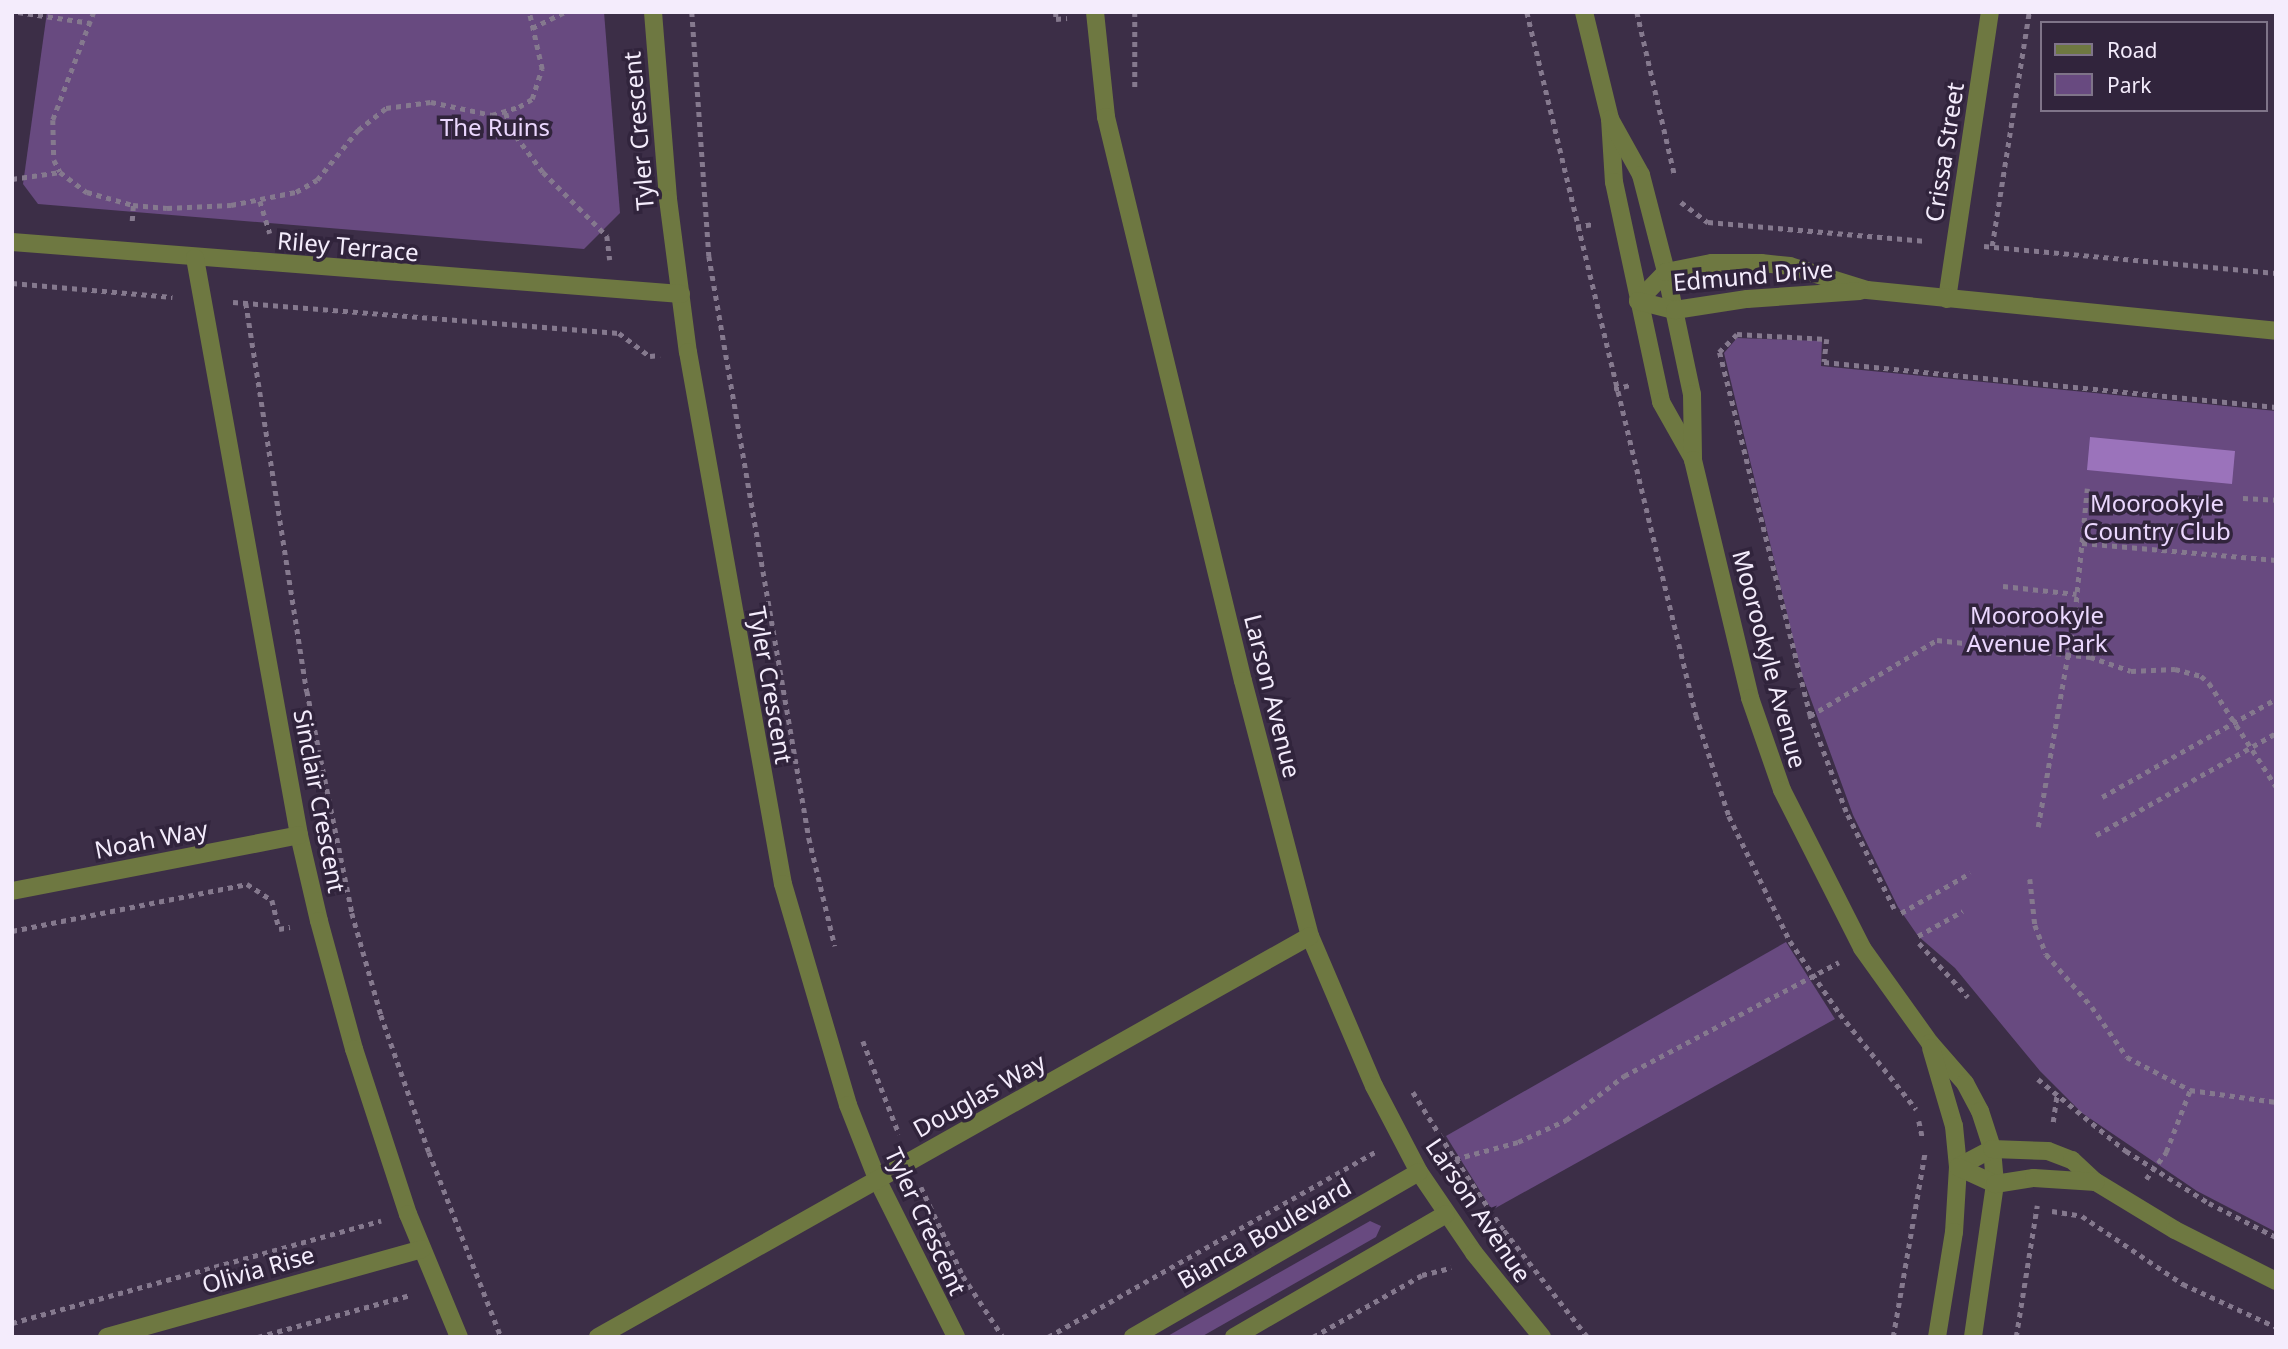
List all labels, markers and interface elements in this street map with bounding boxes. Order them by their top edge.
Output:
legend [2039,21,2267,112]
text: Road [2107,36,2157,64]
street label: Tyler Crescent [617,50,659,212]
text: Park [2107,71,2151,99]
street label: Crissa Street [1919,80,1969,224]
park label: The Ruins [440,113,550,141]
street label: Riley Terrace [276,225,420,267]
street label: Edmund Drive [1672,254,1834,296]
park label: Moorookyle Country Club [2083,489,2231,545]
street label: Moorookyle Avenue [1727,547,1813,771]
park label: Moorookyle Avenue Park [1966,601,2108,657]
street label: Tyler Crescent [743,604,799,766]
street label: Larson Avenue [1239,611,1307,781]
street label: Sinclair Crescent [288,707,352,895]
street label: Noah Way [92,814,210,864]
street label: Douglas Way [908,1047,1050,1143]
street label: Larson Avenue [1420,1133,1538,1287]
street label: Tyler Crescent [879,1143,973,1299]
street label: Bianca Boulevard [1172,1172,1356,1294]
street label: Olivia Rise [199,1239,317,1299]

